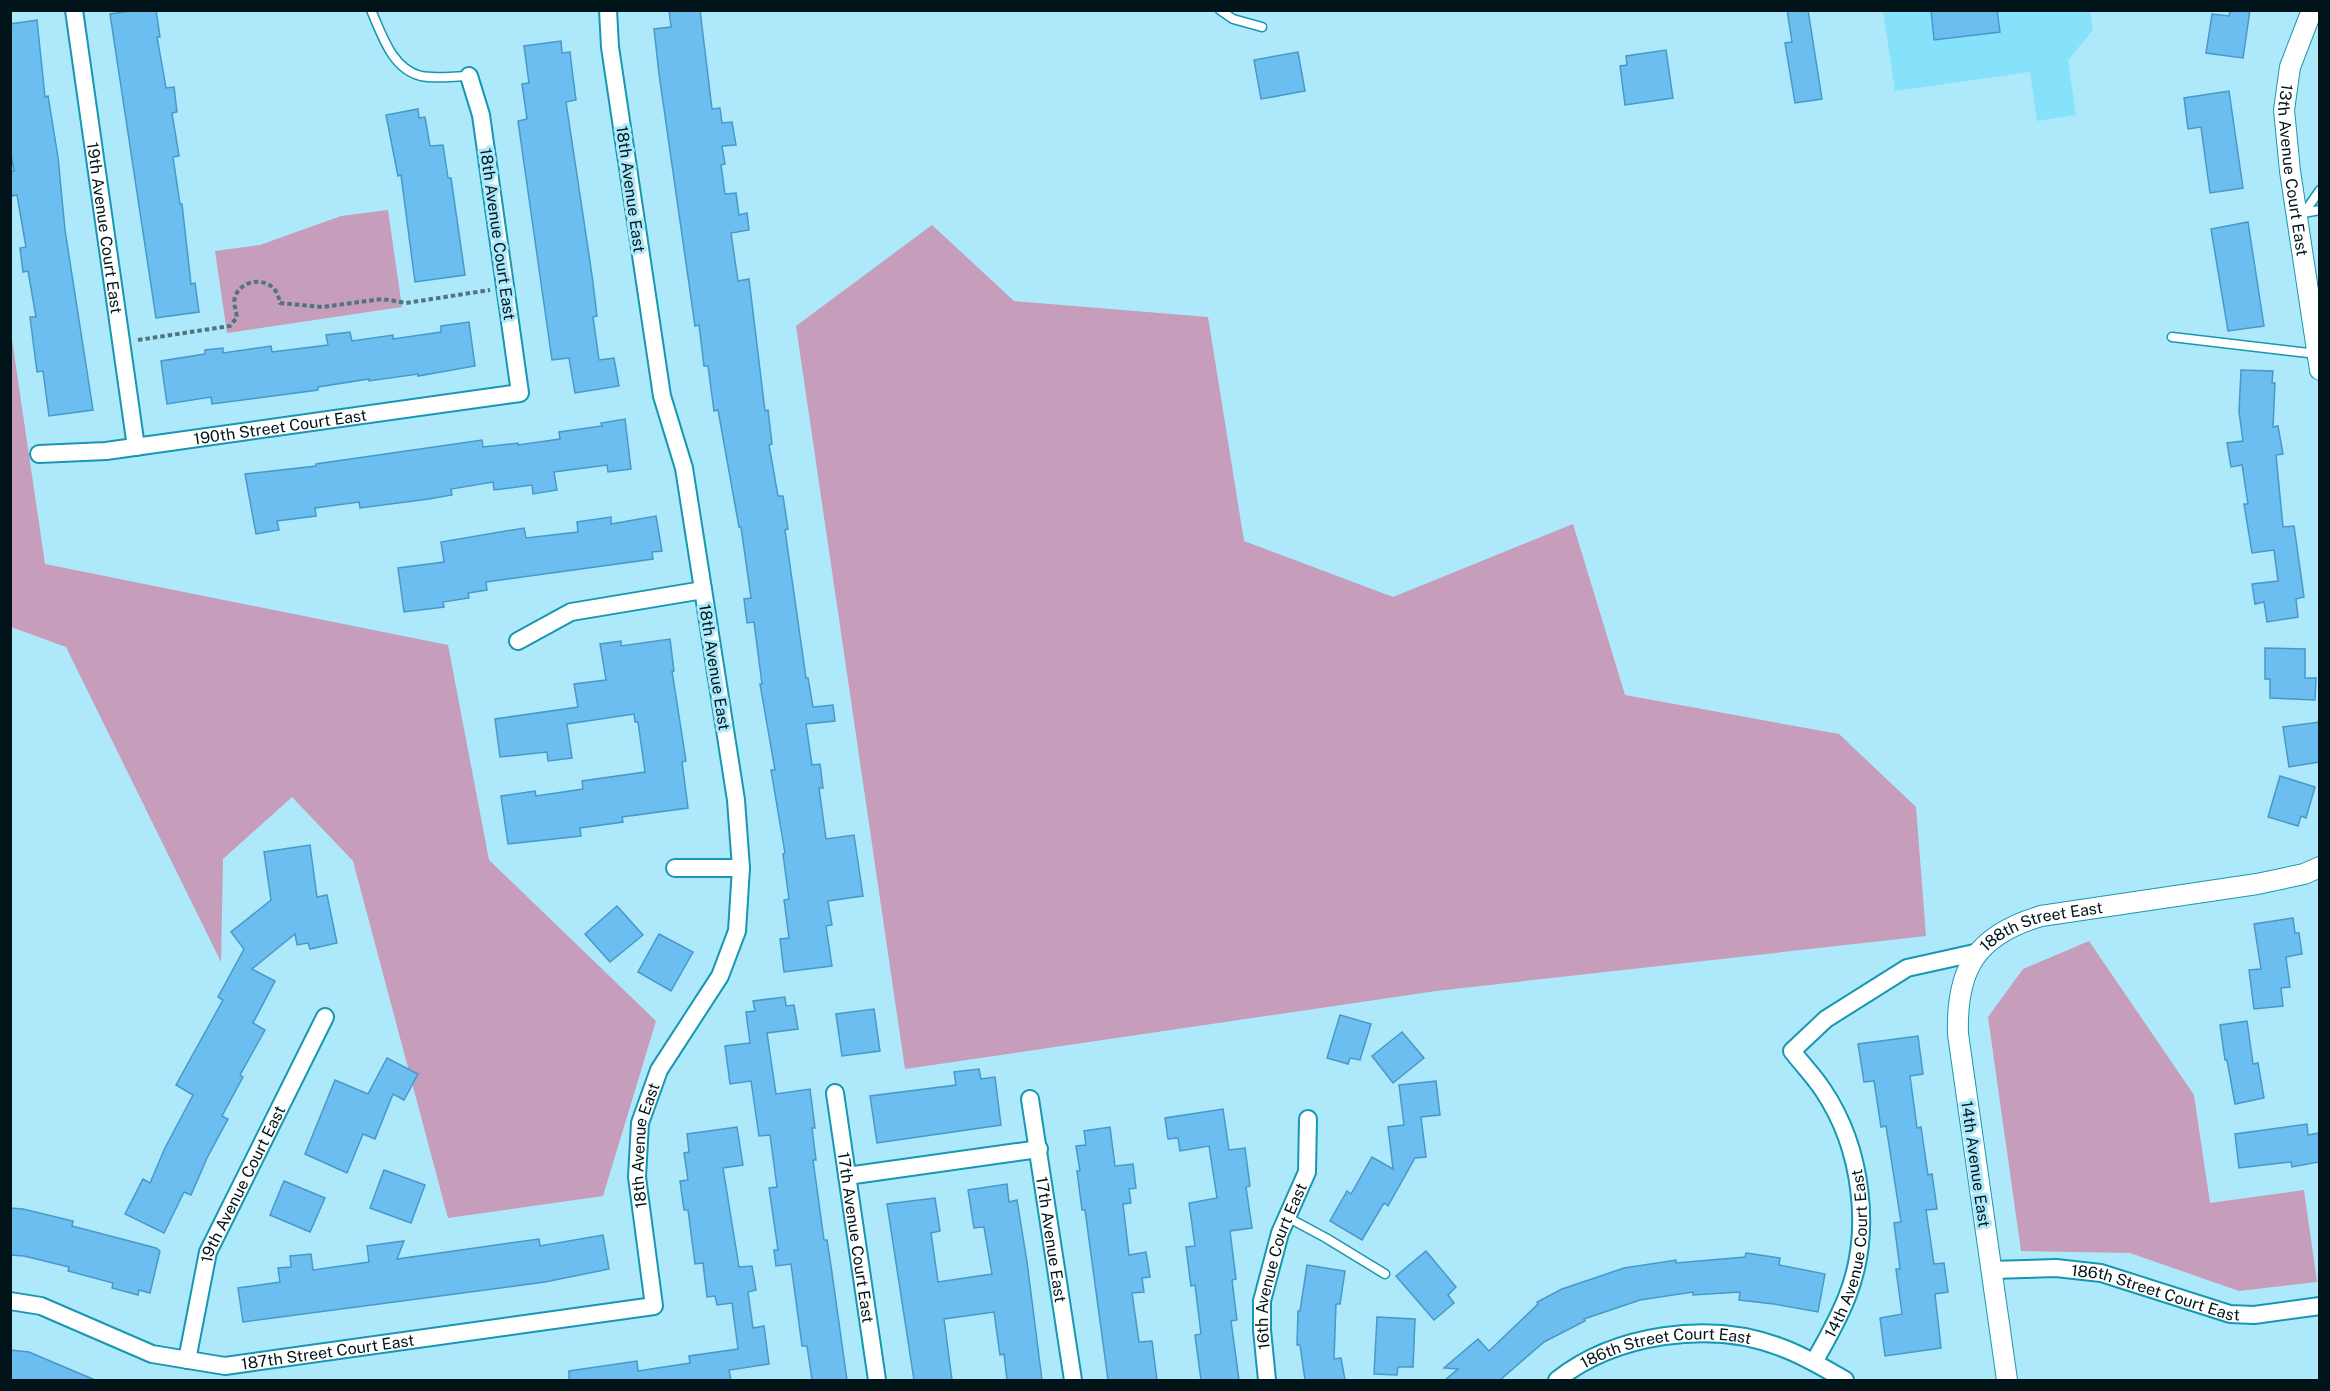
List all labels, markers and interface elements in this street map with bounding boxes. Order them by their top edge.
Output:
street label: 13th Avenue Court East [2274,83,2312,257]
street label: 18th Avenue East [612,125,649,254]
street label: 19th Avenue Court East [83,141,126,315]
street label: 18th Avenue Court East [476,147,519,321]
street label: 190th Street Court East [193,406,368,449]
street label: 18th Avenue East [695,603,734,732]
street label: 188th Street East [1976,898,2104,955]
street label: 18th Avenue East [628,1080,664,1209]
street label: 14th Avenue East [1957,1100,1994,1228]
street label: 19th Avenue Court East [197,1103,289,1264]
street label: 17th Avenue Court East [834,1151,878,1324]
street label: 14th Avenue Court East [1820,1168,1871,1341]
street label: 17th Avenue East [1032,1175,1070,1304]
street label: 16th Avenue Court East [1253,1180,1311,1351]
street label: 186th Street Court East [2070,1261,2240,1325]
street label: 186th Street Court East [1577,1324,1753,1372]
street label: 187th Street Court East [240,1331,416,1374]

